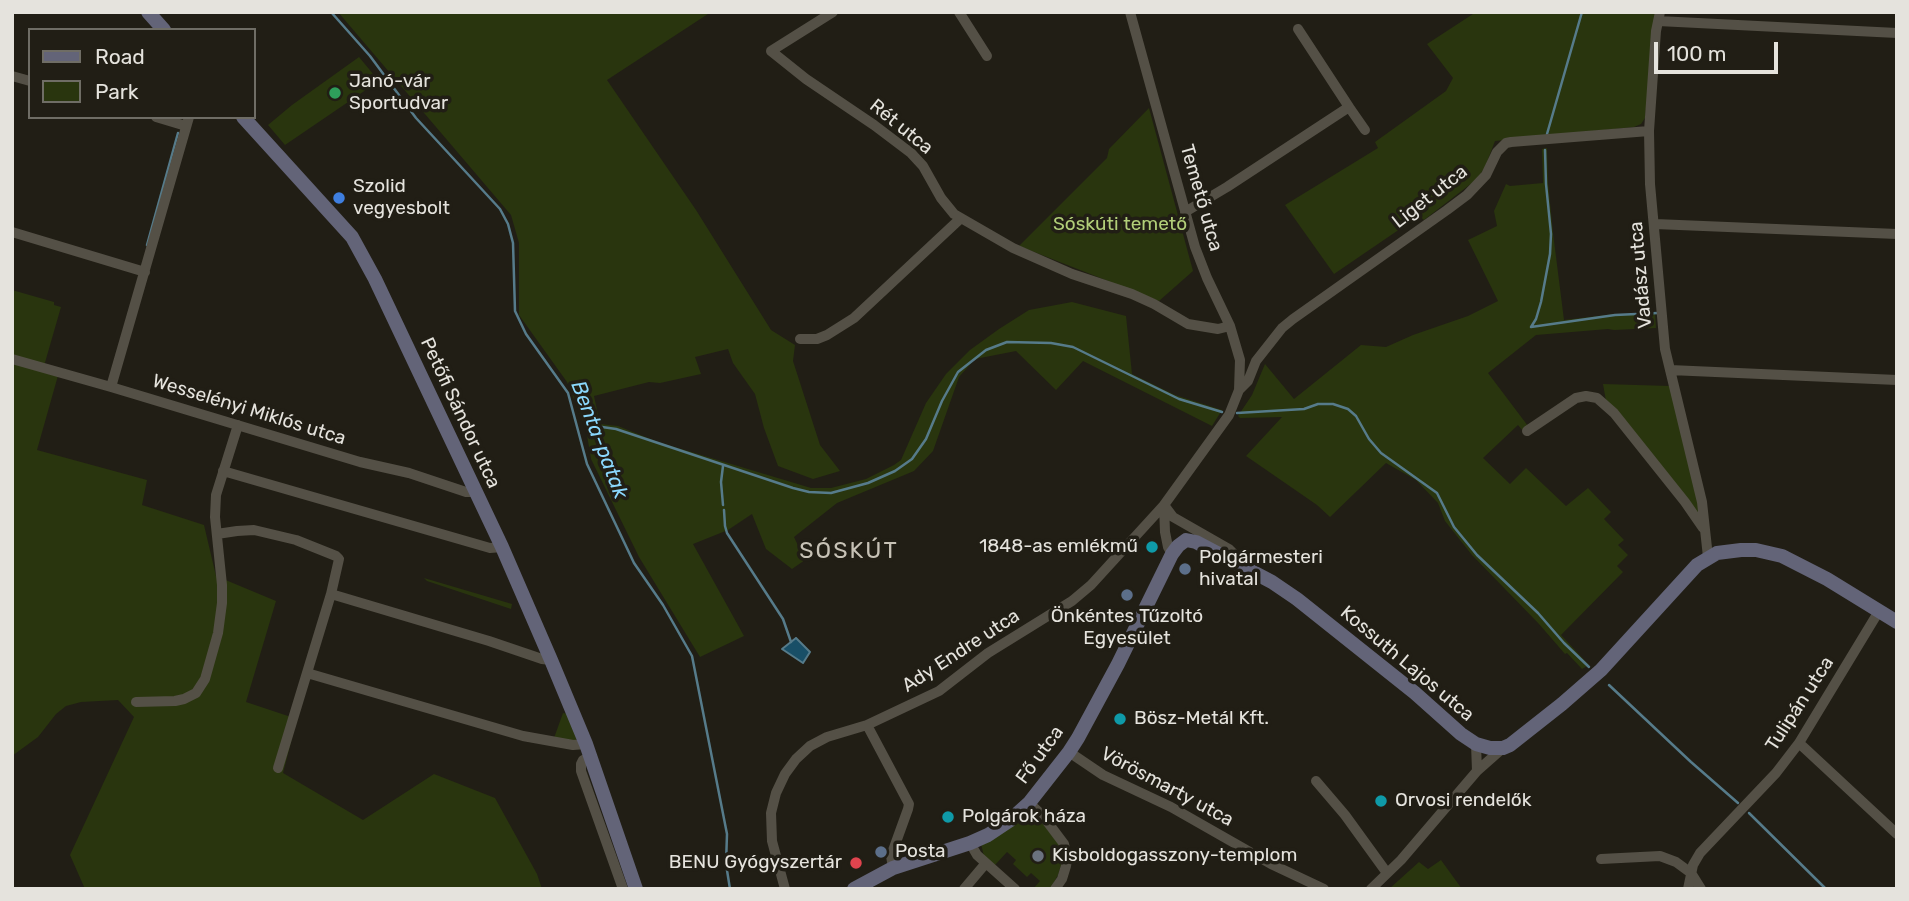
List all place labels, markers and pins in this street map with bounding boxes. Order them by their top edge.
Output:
place label: Janó-vár Sportudvar [349,71,448,115]
marker: Janó-vár Sportudvar [327,85,343,101]
place label: Szolid vegyesbolt [353,176,450,220]
marker: Szolid vegyesbolt [331,190,347,206]
place label: 1848-as emlékmű [979,536,1138,558]
marker: 1848-as emlékmű [1144,539,1160,555]
place label: Polgármesteri hivatal [1199,547,1323,591]
marker: Polgármesteri hivatal [1177,561,1193,577]
marker: Önkéntes Tűzoltó Egyesület [1119,587,1135,603]
place label: Önkéntes Tűzoltó Egyesület [1051,606,1203,650]
place label: Bösz-Metál Kft. [1134,708,1269,730]
marker: Bösz-Metál Kft. [1112,711,1128,727]
place label: Orvosi rendelők [1395,790,1532,812]
marker: Orvosi rendelők [1373,793,1389,809]
place label: Polgárok háza [962,806,1086,828]
marker: Polgárok háza [940,809,956,825]
place label: Posta [895,841,946,863]
marker: Posta [873,844,889,860]
place label: Kisboldogasszony-templom [1052,845,1297,867]
marker: Kisboldogasszony-templom [1030,848,1046,864]
place label: BENU Gyógyszertár [669,852,842,874]
marker: BENU Gyógyszertár [848,855,864,871]

